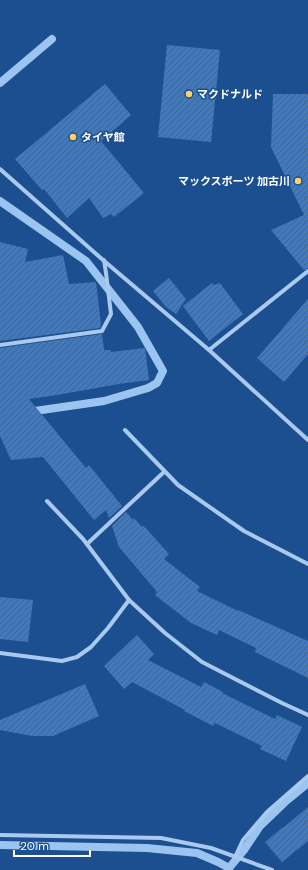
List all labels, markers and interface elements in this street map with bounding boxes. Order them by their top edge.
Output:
place label: マクドナルド [197,87,263,101]
marker: マクドナルド [184,89,194,99]
place label: タイヤ館 [81,130,125,144]
marker: タイヤ館 [68,132,78,142]
place label: マックスポーツ 加古川 [178,174,290,188]
marker: マックスポーツ 加古川 [293,176,303,186]
scale bar [14,832,90,858]
text: 20 m [20,838,49,854]

